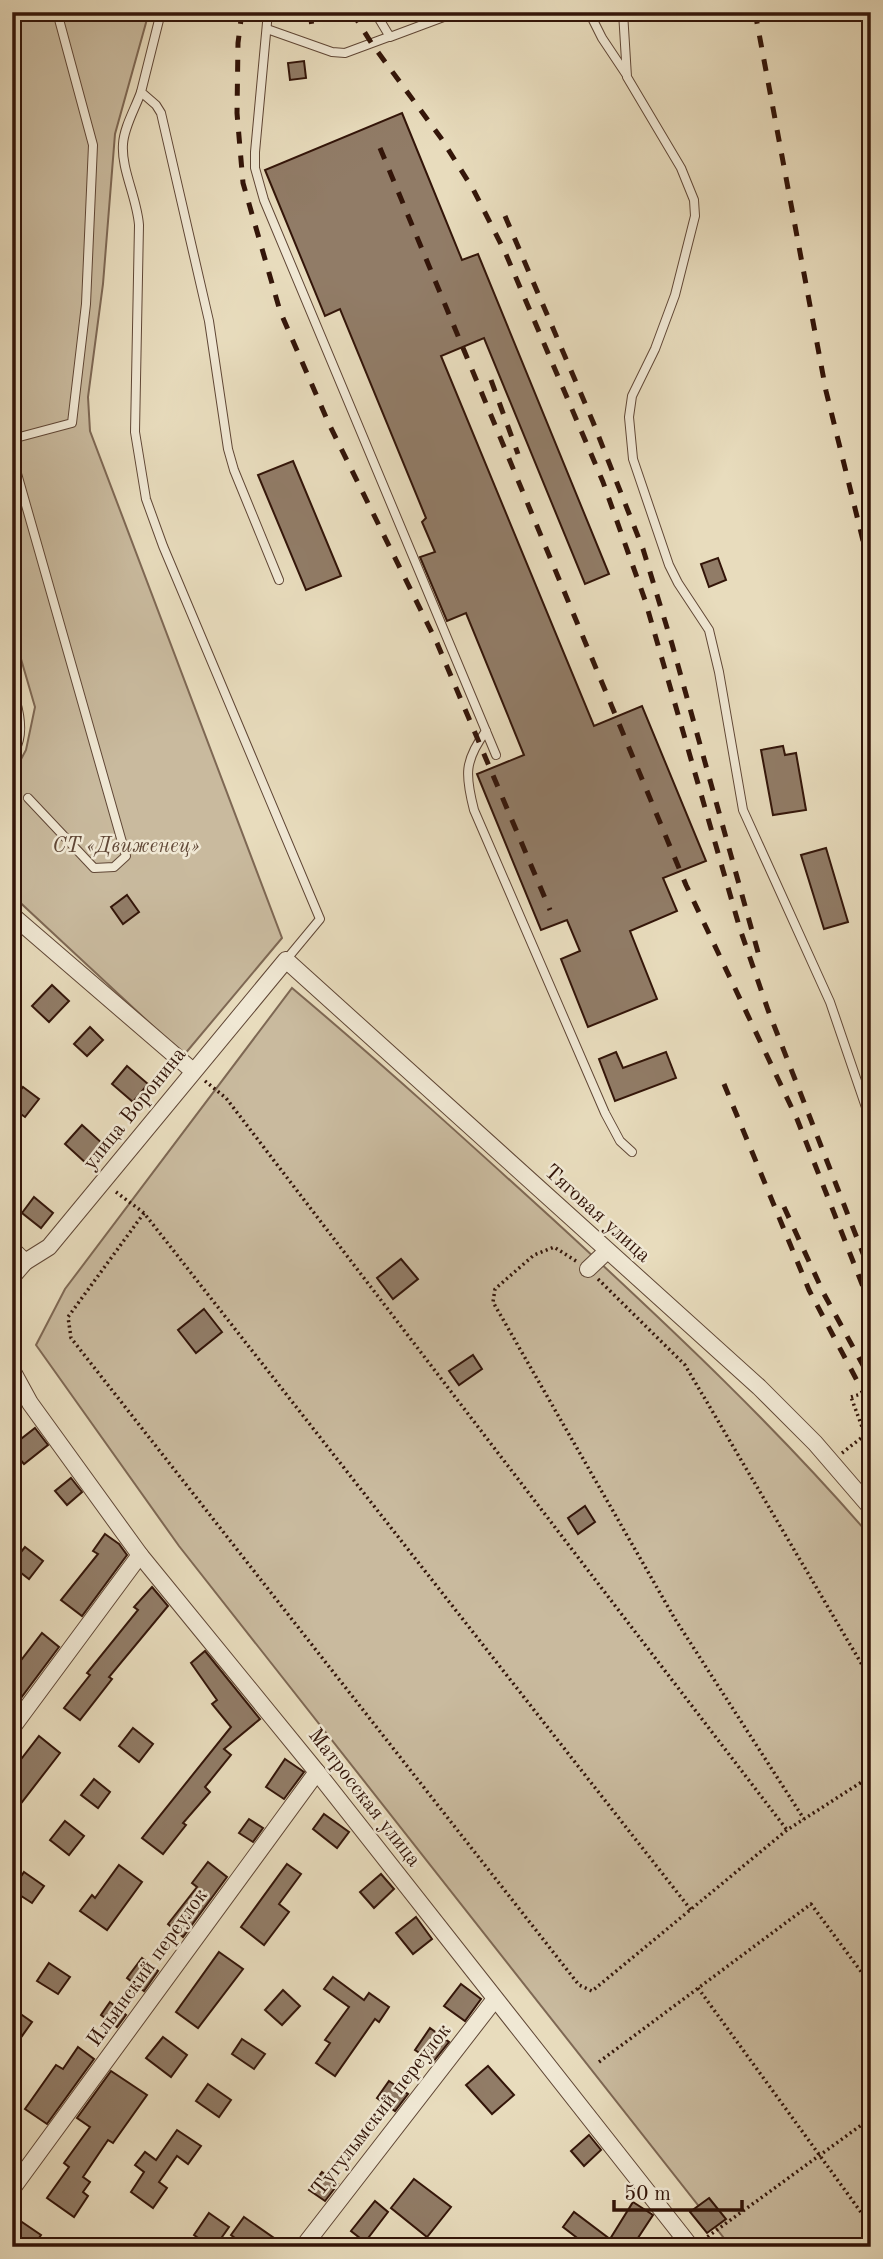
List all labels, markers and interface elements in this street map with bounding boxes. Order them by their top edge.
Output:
park label: СТ «Движенец» [52,836,200,857]
street label: улица Воронина [79,1044,191,1174]
street label: Тяговая улица [540,1161,654,1267]
street label: Матросская улица [304,1725,424,1871]
street label: Ильинский переулок [84,1885,212,2051]
street label: Тугулымский переулок [308,2020,456,2200]
scale bar [614,2168,741,2212]
text: 50 m [624,2184,671,2205]

